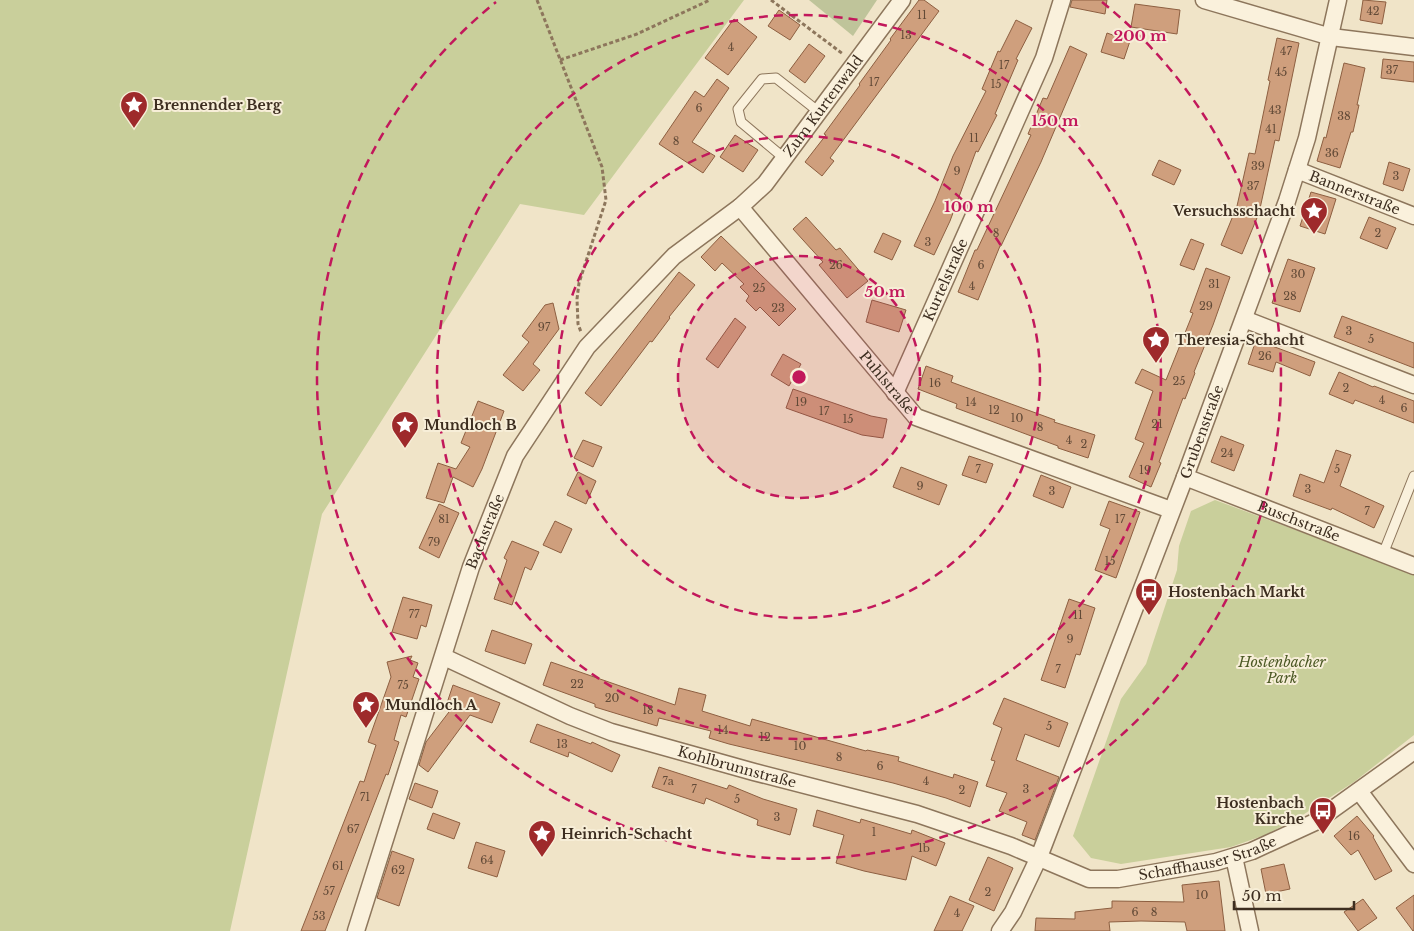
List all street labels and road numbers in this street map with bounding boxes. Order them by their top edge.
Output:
street label: Zum Kurtenwald [779,51,867,160]
street label: Bannerstraße [1307,167,1403,219]
street label: Kurtelstraße [919,236,972,324]
street label: Puhlstraße [855,347,919,418]
street label: Grubenstraße [1176,382,1227,481]
street label: Bachstraße [462,491,508,572]
street label: Buschstraße [1255,497,1343,545]
street label: Kohlbrunnstraße [676,742,798,792]
street label: Schaffhauser Straße [1137,832,1279,884]

